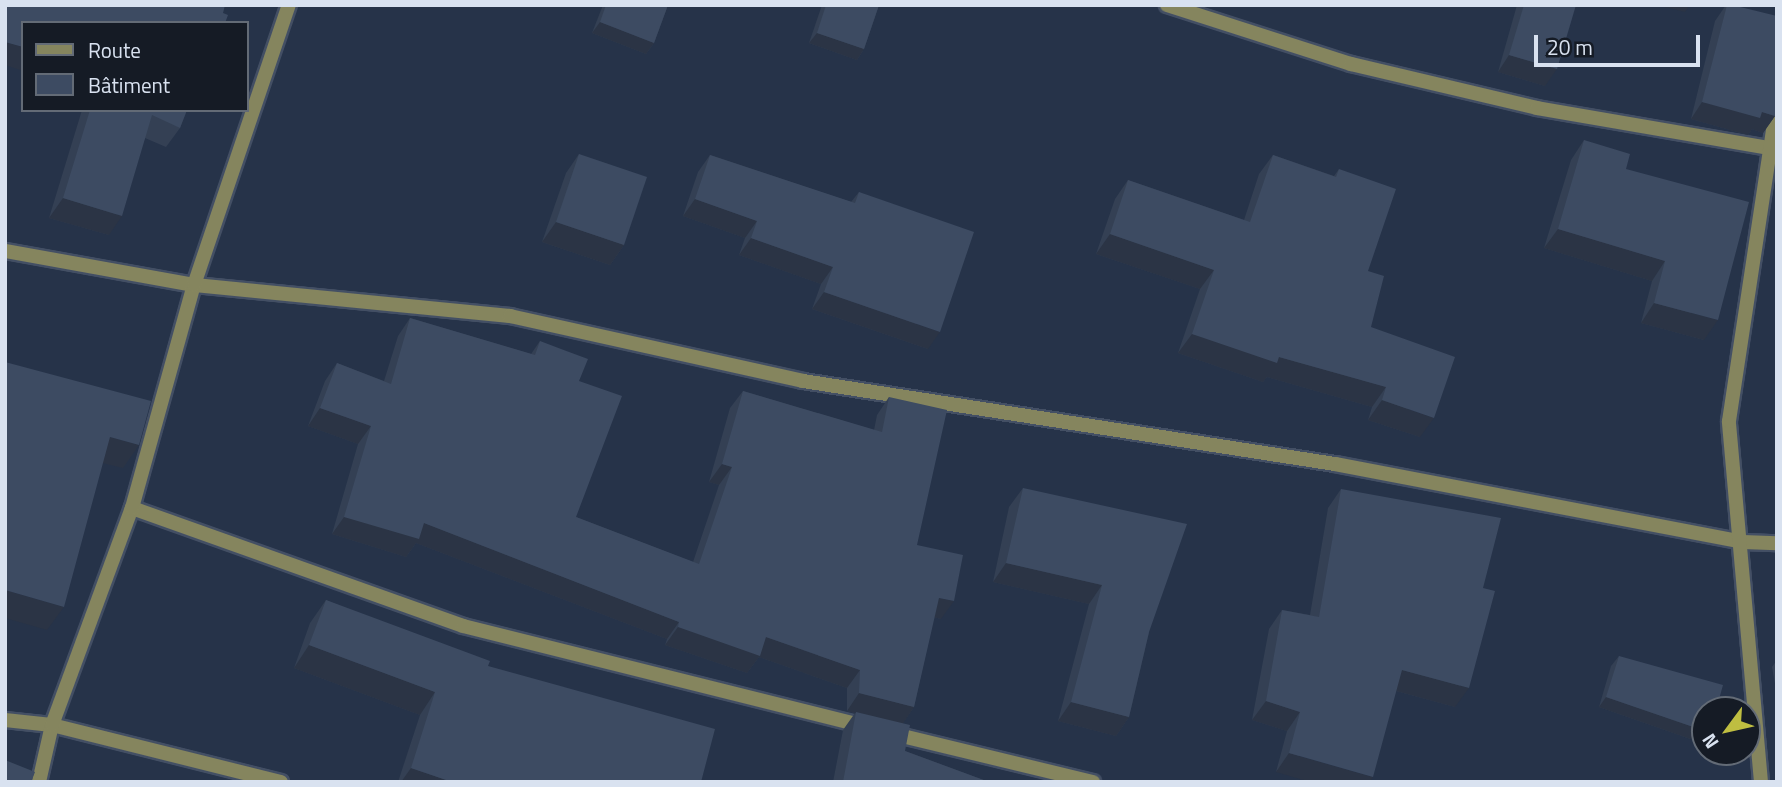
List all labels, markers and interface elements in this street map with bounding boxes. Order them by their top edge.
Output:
legend [21,21,248,112]
scale bar [1537,21,1703,65]
text: 20 m [1547,31,1593,63]
text: Route [88,34,141,66]
text: Bâtiment [88,69,170,101]
north arrow [1691,696,1761,766]
text: N [1694,728,1725,755]

